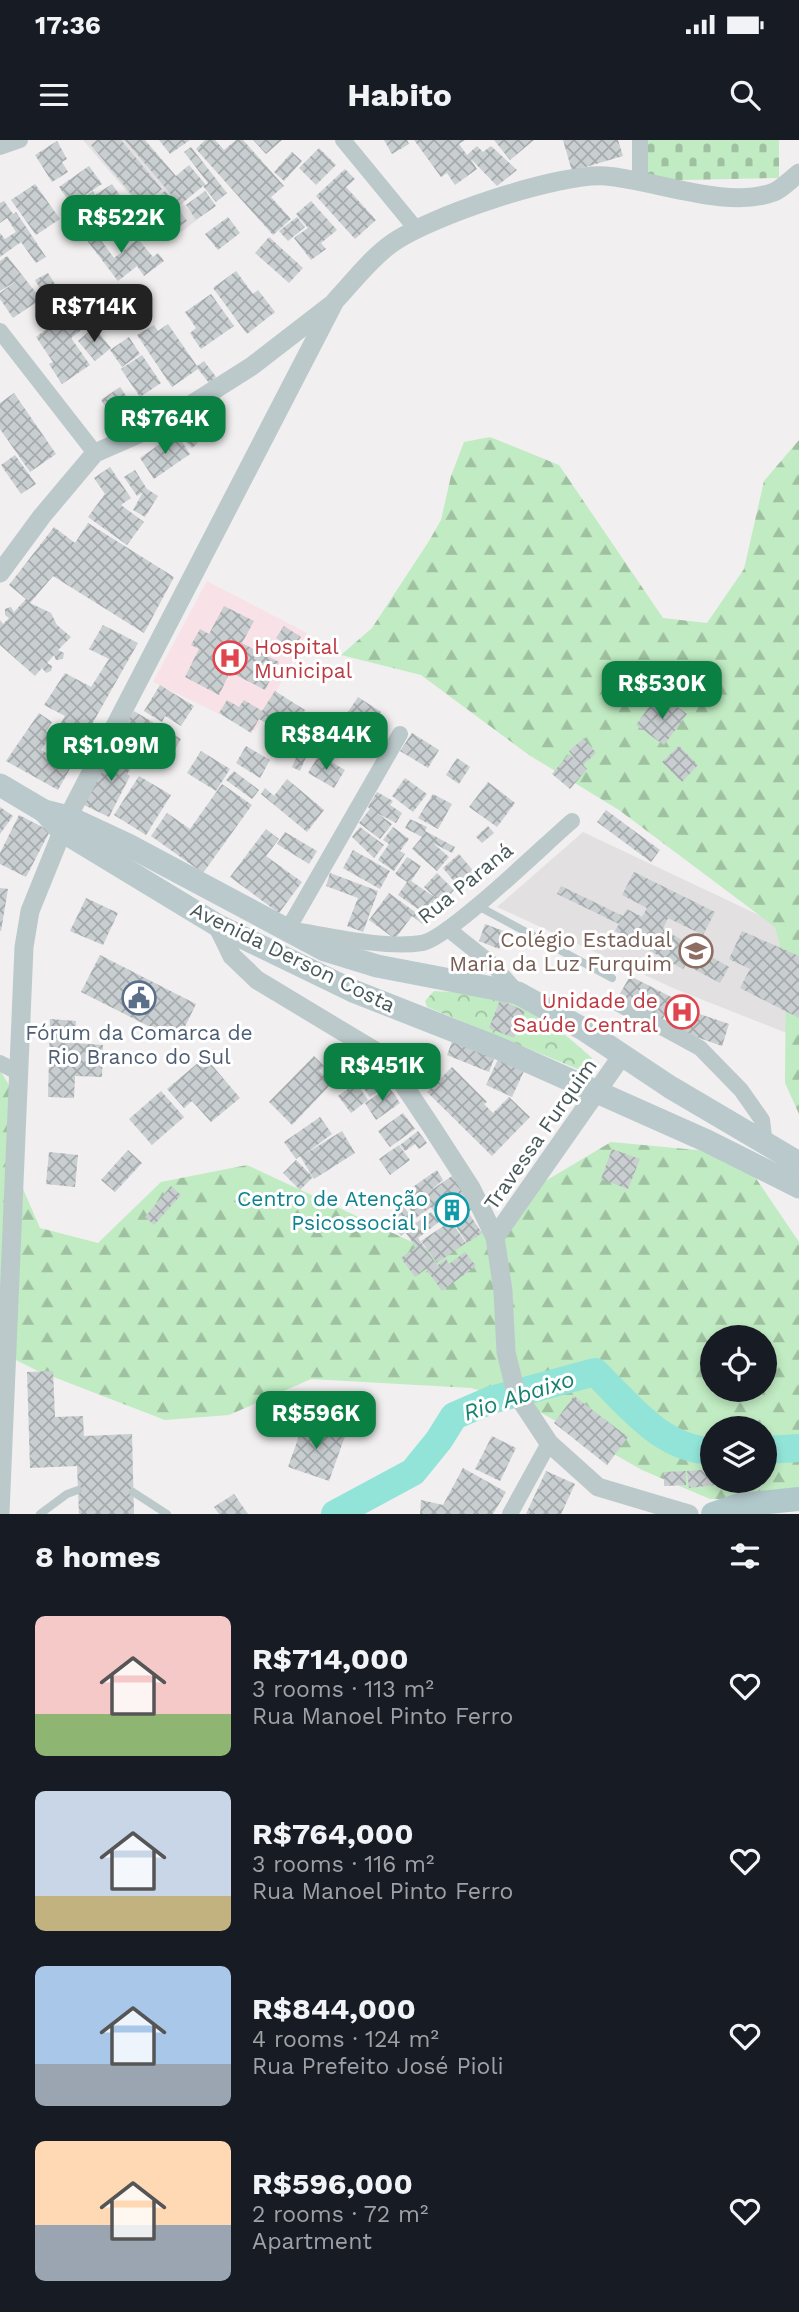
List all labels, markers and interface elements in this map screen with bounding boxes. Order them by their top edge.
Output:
text: 17:36 [35,10,101,40]
icon: menu [35,76,73,114]
text: Habito [347,76,452,114]
icon: search [726,76,764,114]
pin: R$522K [64,195,178,255]
text: R$522K [77,204,165,231]
pin: R$714K [37,284,151,344]
text: R$714K [51,293,137,320]
pin: R$764K [108,396,222,456]
text: R$764K [121,405,209,432]
place label: Hospital Municipal [254,634,353,683]
hospital icon: Hospital Municipal [211,639,249,677]
pin: R$530K [605,662,719,721]
text: R$530K [618,670,706,697]
pin: R$844K [269,712,383,772]
text: R$844K [281,721,371,748]
pin: R$1.09M [46,724,176,783]
text: R$1.09M [63,732,159,759]
street label: Rua Paraná [412,837,518,929]
street label: Avenida Derson Costa [187,897,399,1017]
place label: Colégio Estadual Maria da Luz Furquim [449,927,673,976]
school or university icon: Colégio Estadual Maria da Luz Furquim [677,932,715,970]
public building icon: Fórum da Comarca de Rio Branco do Sul [120,979,158,1017]
place label: Unidade de Saúde Central [513,988,659,1037]
hospital icon: Unidade de Saúde Central [663,993,701,1031]
place label: Fórum da Comarca de Rio Branco do Sul [25,1020,253,1069]
pin: R$451K [325,1044,439,1103]
text: R$451K [340,1052,424,1079]
street label: Travessa Furquim [478,1053,602,1215]
place label: Centro de Atenção Psicossocial I [237,1186,428,1235]
building icon: Centro de Atenção Psicossocial I [433,1191,471,1229]
map controls [700,1325,777,1493]
button: locate [700,1325,777,1402]
water label: Rio Abaixo [460,1365,578,1427]
pin: R$596K [259,1392,373,1451]
text: R$596K [272,1400,360,1427]
button: layers [700,1416,777,1493]
icon: filters [726,1537,764,1575]
text: 8 homes [35,1539,161,1574]
text: R$714,000 [252,1641,409,1676]
icon: home [91,1644,175,1728]
icon: heart [726,1667,764,1705]
text: 3 rooms · 113 m² [252,1676,434,1703]
text: Rua Manoel Pinto Ferro [252,1703,513,1730]
text: R$764,000 [252,1816,413,1851]
icon: home [91,1819,175,1903]
icon: heart [726,1842,764,1880]
text: 3 rooms · 116 m² [252,1851,434,1878]
text: Rua Manoel Pinto Ferro [252,1878,513,1905]
text: R$844,000 [252,1991,416,2026]
icon: home [91,1994,175,2078]
icon: heart [726,2017,764,2055]
text: 4 rooms · 124 m² [252,2026,439,2053]
text: Rua Prefeito José Pioli [252,2053,504,2080]
text: R$596,000 [252,2166,413,2201]
icon: home [91,2169,175,2253]
icon: heart [726,2192,764,2230]
text: 2 rooms · 72 m² [252,2201,428,2228]
text: Apartment [252,2228,372,2255]

